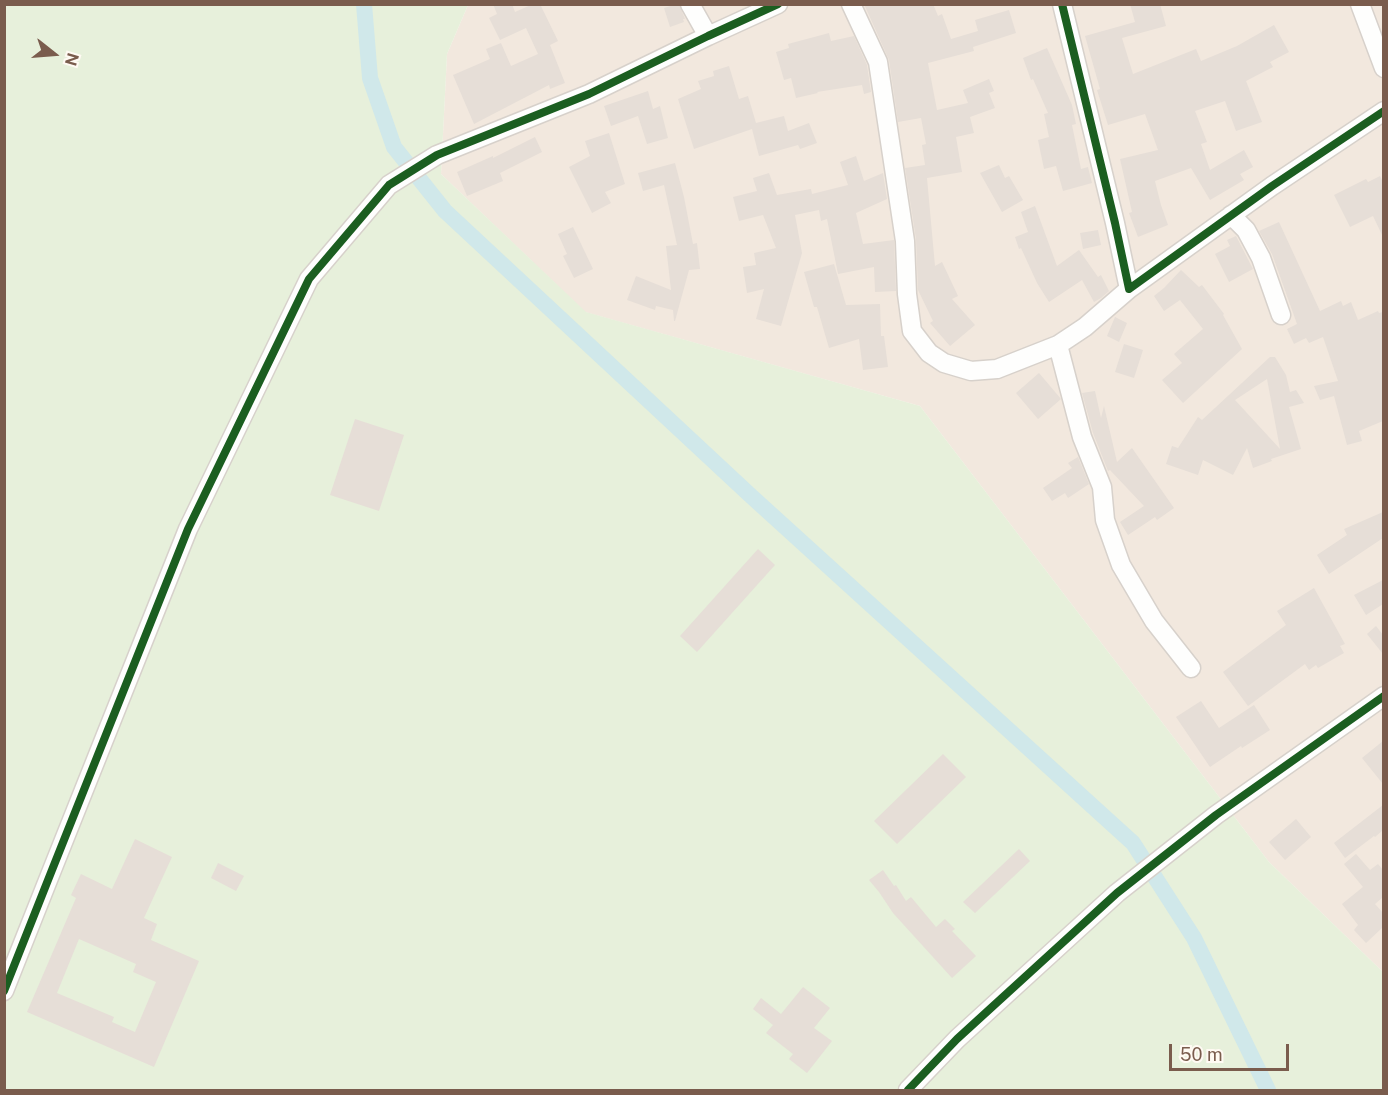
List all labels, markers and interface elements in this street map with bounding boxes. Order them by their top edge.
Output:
north arrow [24,24,84,84]
text: N [61,51,83,68]
scale bar [1172,1032,1292,1070]
text: 50 m [1180,1044,1223,1065]

